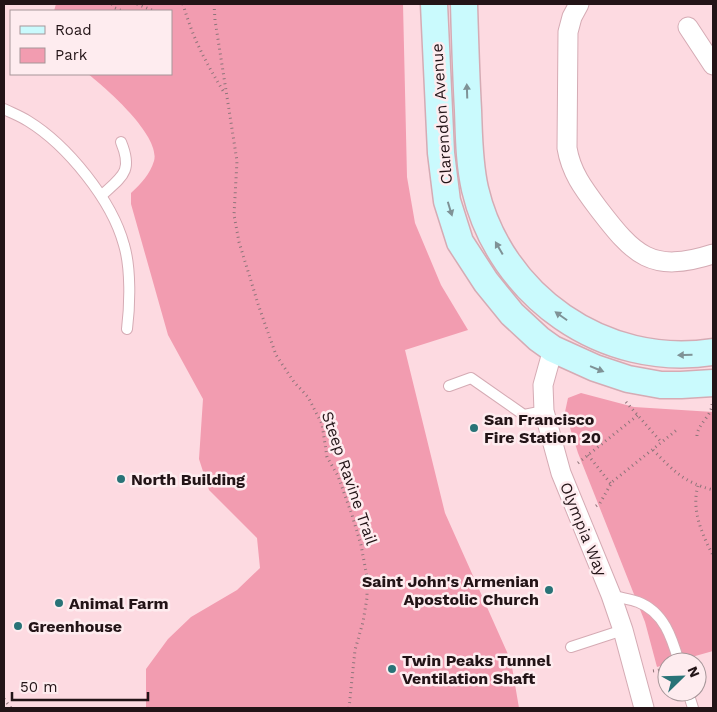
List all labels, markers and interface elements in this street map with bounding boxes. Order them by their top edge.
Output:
legend [10,10,172,75]
text: Road [55,21,92,39]
street label: Clarendon Avenue [427,43,456,185]
text: Park [55,46,88,64]
one-way arrow [463,83,471,99]
one-way arrow [446,202,454,217]
one-way arrow [495,241,503,256]
one-way arrow [554,311,568,321]
one-way arrow [676,351,692,359]
one-way arrow [590,365,604,373]
street label: Steep Ravine Trail [318,409,381,548]
place label: San Francisco Fire Station 20 [484,410,601,447]
marker: San Francisco Fire Station 20 [468,422,480,434]
place label: North Building [131,470,245,489]
marker: North Building [115,473,127,485]
street label: Olympia Way [556,479,611,580]
place label: Saint John's Armenian Apostolic Church [362,572,539,609]
marker: Saint John's Armenian Apostolic Church [543,584,555,596]
place label: Animal Farm [69,594,169,613]
marker: Animal Farm [53,597,65,609]
place label: Greenhouse [28,617,122,636]
marker: Greenhouse [12,620,24,632]
place label: Twin Peaks Tunnel Ventilation Shaft [402,651,552,688]
north arrow [657,652,707,702]
marker: Twin Peaks Tunnel Ventilation Shaft [386,663,398,675]
text: N [685,664,703,680]
scale bar [12,670,149,702]
text: 50 m [20,678,57,696]

